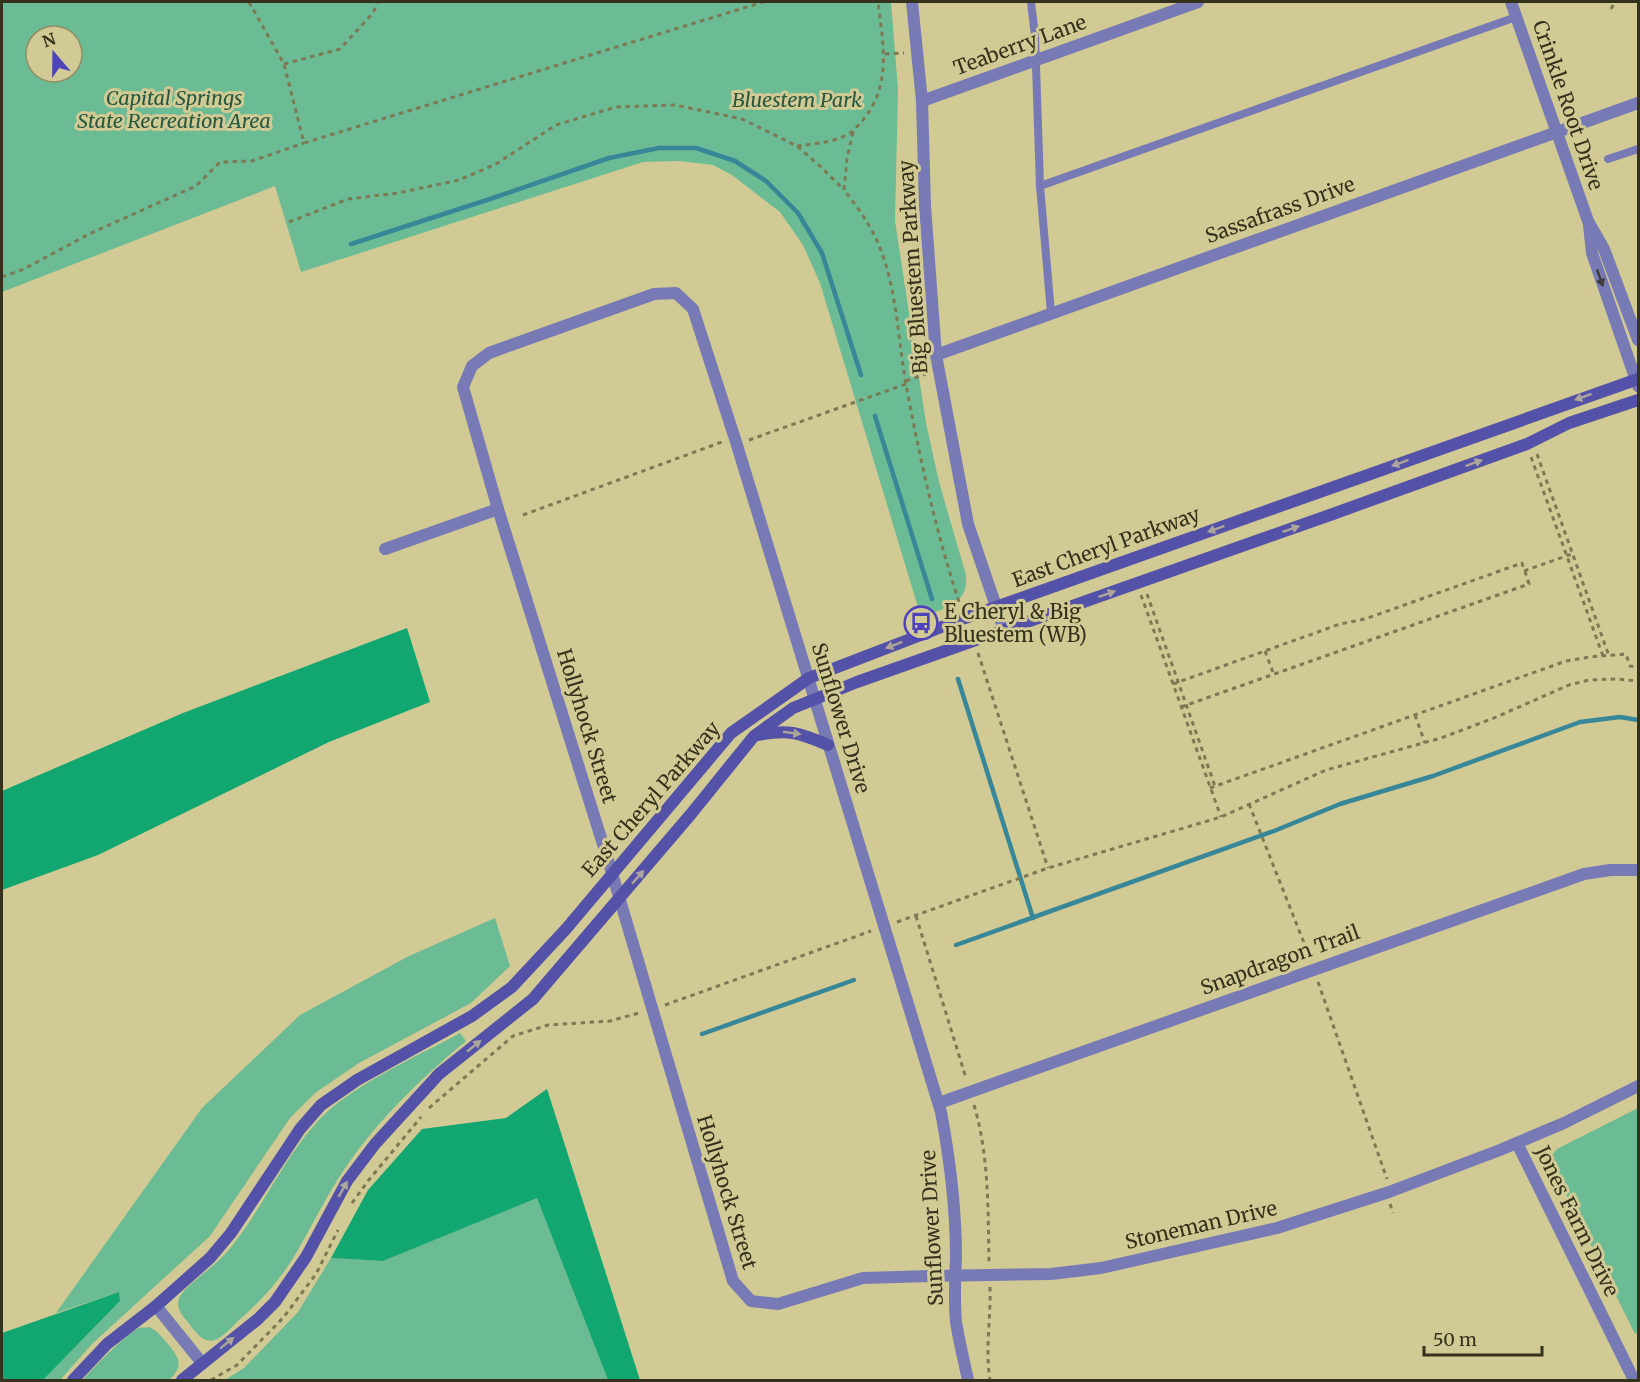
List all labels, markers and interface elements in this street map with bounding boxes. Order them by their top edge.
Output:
street label: Teaberry Lane [950,9,1090,80]
street label: Crinkle Root Drive [1528,17,1609,193]
north arrow [24,24,84,84]
text: N [40,28,59,51]
park label: Capital Springs State Recreation Area [77,85,271,133]
park label: Bluestem Park [732,87,862,112]
street label: Big Bluestem Parkway [893,159,932,375]
street label: Sassafrass Drive [1202,171,1358,248]
one-way arrow [1596,269,1606,287]
one-way arrow [1574,393,1592,403]
one-way arrow [1466,457,1484,467]
one-way arrow [1390,459,1408,469]
street label: East Cheryl Parkway [1009,501,1203,592]
one-way arrow [1282,523,1300,533]
one-way arrow [1207,524,1225,534]
one-way arrow [1098,588,1116,598]
place label: E Cheryl & Big Bluestem (WB) [944,599,1087,647]
bus stop icon: E Cheryl & Big Bluestem (WB) [903,605,939,641]
street label: Sunflower Drive [807,640,876,796]
one-way arrow [885,640,903,650]
street label: Hollyhock Street [552,646,623,806]
street label: East Cheryl Parkway [576,715,725,882]
one-way arrow [783,728,802,738]
one-way arrow [631,869,645,884]
street label: Snapdragon Trail [1197,919,1363,1000]
one-way arrow [466,1040,481,1053]
street label: Hollyhock Street [692,1112,763,1272]
street label: Jones Farm Drive [1530,1140,1625,1300]
street label: Sunflower Drive [915,1149,948,1307]
one-way arrow [338,1181,348,1198]
street label: Stoneman Drive [1123,1195,1279,1254]
scale bar [1424,1319,1542,1357]
text: 50 m [1433,1328,1477,1351]
one-way arrow [219,1337,235,1350]

